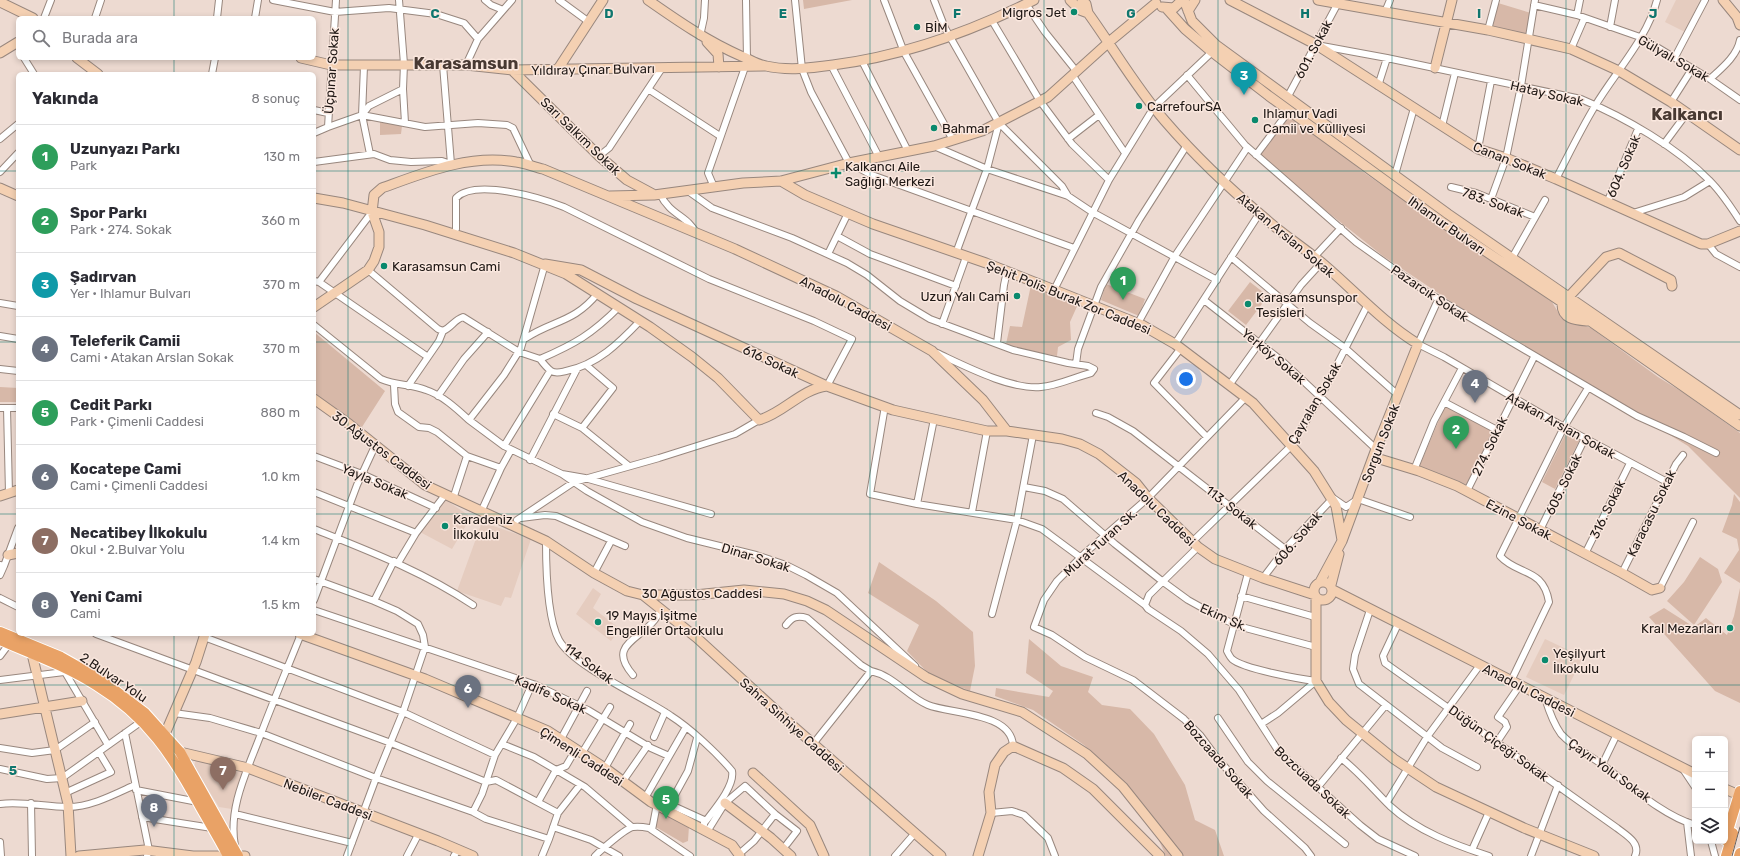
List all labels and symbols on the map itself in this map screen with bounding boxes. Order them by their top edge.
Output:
place label: Migros Jet [1002,5,1066,21]
text: C [430,6,440,21]
text: D [604,6,614,21]
text: E [779,6,787,21]
text: F [953,6,961,21]
text: G [1126,6,1136,21]
text: H [1300,6,1310,21]
text: I [1477,6,1481,21]
text: J [1649,6,1657,21]
marker: Migros Jet [1069,7,1079,17]
street label: 601. Sokak [1292,17,1335,81]
place label: BİM [925,20,948,35]
marker: BİM [912,22,922,32]
street label: Üçpınar Sokak [321,27,342,114]
street label: Gülyalı Sokak [1636,32,1712,85]
district label: Karasamsun [413,53,519,73]
street label: Yıldıray Çınar Bulvarı [531,61,655,78]
pin: 3 [1231,62,1257,95]
street label: Hatay Sokak [1509,78,1585,109]
street label: Sarı Salkım Sokak [537,94,624,179]
place label: CarrefourSA [1147,99,1222,114]
marker: CarrefourSA [1134,101,1144,111]
district label: Kalkancı [1651,104,1723,124]
place label: Ihlamur Vadi Camii ve Külliyesi [1263,106,1366,136]
marker: Ihlamur Vadi Camii ve Külliyesi [1250,115,1260,125]
place label: Bahmar [942,121,990,136]
marker: Bahmar [929,123,939,133]
street label: 604. Sokak [1604,132,1643,200]
street label: Canan Sokak [1471,139,1549,182]
place label: Kalkancı Aile Sağlığı Merkezi [845,159,934,190]
marker: Kalkancı Aile Sağlığı Merkezi [830,167,842,179]
street label: 783. Sokak [1460,184,1526,221]
street label: Atakan Arslan Sokak [1234,190,1338,281]
street label: Ihlamur Bulvarı [1405,193,1488,258]
street label: Şehit Polis Burak Zor Caddesi [984,258,1153,337]
place label: Karasamsun Cami [392,259,500,274]
marker: Karasamsun Cami [379,261,389,271]
street label: Pazarcık Sokak [1388,262,1471,325]
pin: 1 [1110,267,1136,300]
street label: Anadolu Caddesi [797,273,894,334]
place label: Uzun Yalı Cami [920,289,1009,304]
place label: Karasamsunspor Tesisleri [1256,290,1357,320]
marker: Uzun Yalı Cami [1012,291,1022,301]
marker: Karasamsunspor Tesisleri [1243,299,1253,309]
street label: Yerköy Sokak [1239,325,1309,388]
street label: 616 Sokak [740,342,801,381]
street label: Çayralan Sokak [1285,359,1344,447]
your location [1176,369,1196,389]
pin: 4 [1462,370,1488,403]
street label: Atakan Arslan Sokak [1503,389,1618,462]
street label: Sorgun Sokak [1359,401,1403,485]
street label: 30 Ağustos Caddesi [328,408,434,493]
street label: 274. Sokak [1469,414,1510,478]
pin: 2 [1443,416,1469,449]
street label: 605. Sokak [1542,451,1585,517]
street label: Yayla Sokak [339,461,411,502]
street label: Karacasu Sokak [1624,467,1679,559]
street label: Anadolu Caddesi [1115,468,1198,549]
street label: 316. Sokak [1587,477,1628,541]
street label: 113. Sokak [1203,483,1261,532]
street label: Ezine Sokak [1483,496,1554,543]
street label: Murat Turan Sk. [1061,506,1140,579]
street label: 606. Sokak [1270,508,1325,568]
place label: Karadeniz İlkokulu [453,512,513,542]
marker: Karadeniz İlkokulu [440,521,450,531]
street label: Dinar Sokak [720,540,792,575]
street label: 30 Ağustos Caddesi [642,586,762,602]
street label: Ekim Sk. [1198,600,1250,635]
place label: 19 Mayıs İşitme Engelliler Ortaokulu [606,608,724,639]
marker: 19 Mayıs İşitme Engelliler Ortaokulu [593,617,603,627]
place label: Kral Mezarları [1641,621,1722,636]
marker: Kral Mezarları [1725,623,1735,633]
street label: 114 Sokak [561,640,617,687]
place label: Yeşilyurt İlkokulu [1553,646,1606,676]
street label: 2.Bulvar Yolu [77,649,150,705]
marker: Yeşilyurt İlkokulu [1540,655,1550,665]
street label: Anadolu Caddesi [1480,661,1577,720]
street label: Kadife Sokak [513,672,589,717]
pin: 6 [455,675,481,708]
street label: Sahra Sıhhiye Caddesi [737,675,847,776]
street label: Düğün Çiçeği Sokak [1445,702,1552,786]
street label: Bozcaada Sokak [1181,717,1257,802]
street label: Çimenli Caddesi [537,724,626,789]
street label: Çayır Yolu Sokak [1565,735,1654,806]
street label: Bozcuada Sokak [1271,743,1354,822]
pin: 7 [210,757,236,790]
text: 5 [9,763,17,778]
street label: Nebiler Caddesi [281,776,374,823]
pin: 5 [653,786,679,819]
pin: 8 [141,794,167,827]

